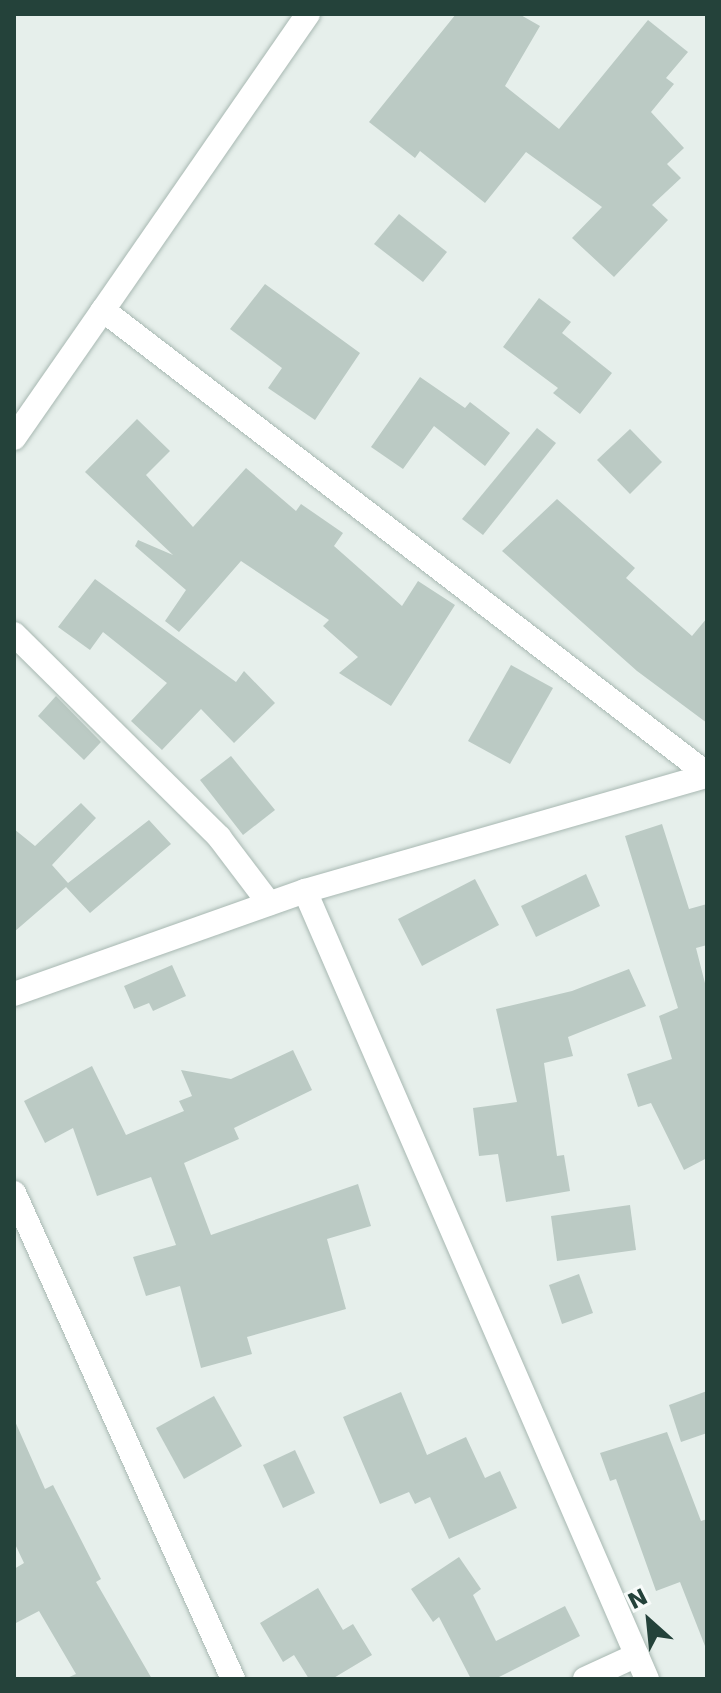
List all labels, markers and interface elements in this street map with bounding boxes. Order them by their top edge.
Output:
north arrow [609,1581,689,1661]
text: N [624,1584,652,1614]

